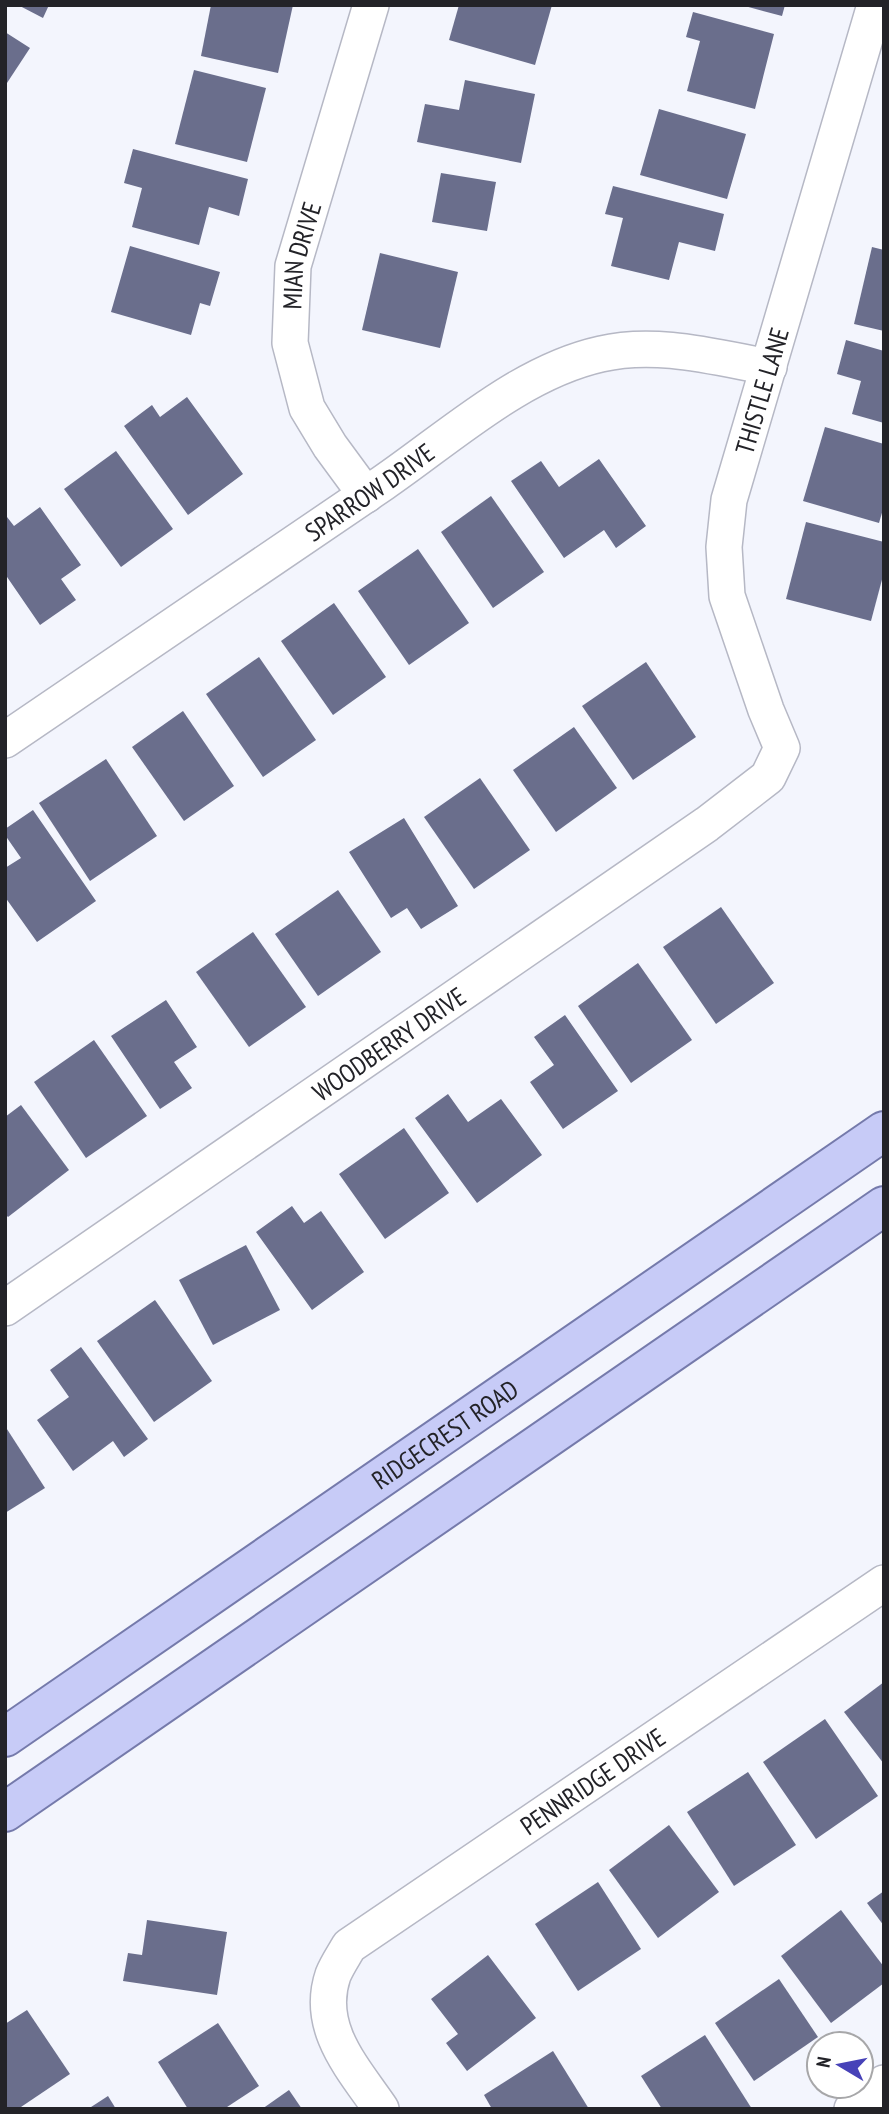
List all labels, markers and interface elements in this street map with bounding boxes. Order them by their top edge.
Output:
street label: MIAN DRIVE [275,198,328,310]
street label: THISTLE LANE [727,323,796,458]
street label: SPARROW DRIVE [298,435,440,548]
street label: WOODBERRY DRIVE [306,979,472,1108]
street label: RIDGECREST ROAD [365,1372,524,1496]
street label: PENNRIDGE DRIVE [514,1720,671,1842]
north arrow [805,2030,875,2100]
text: N [811,2055,836,2069]

